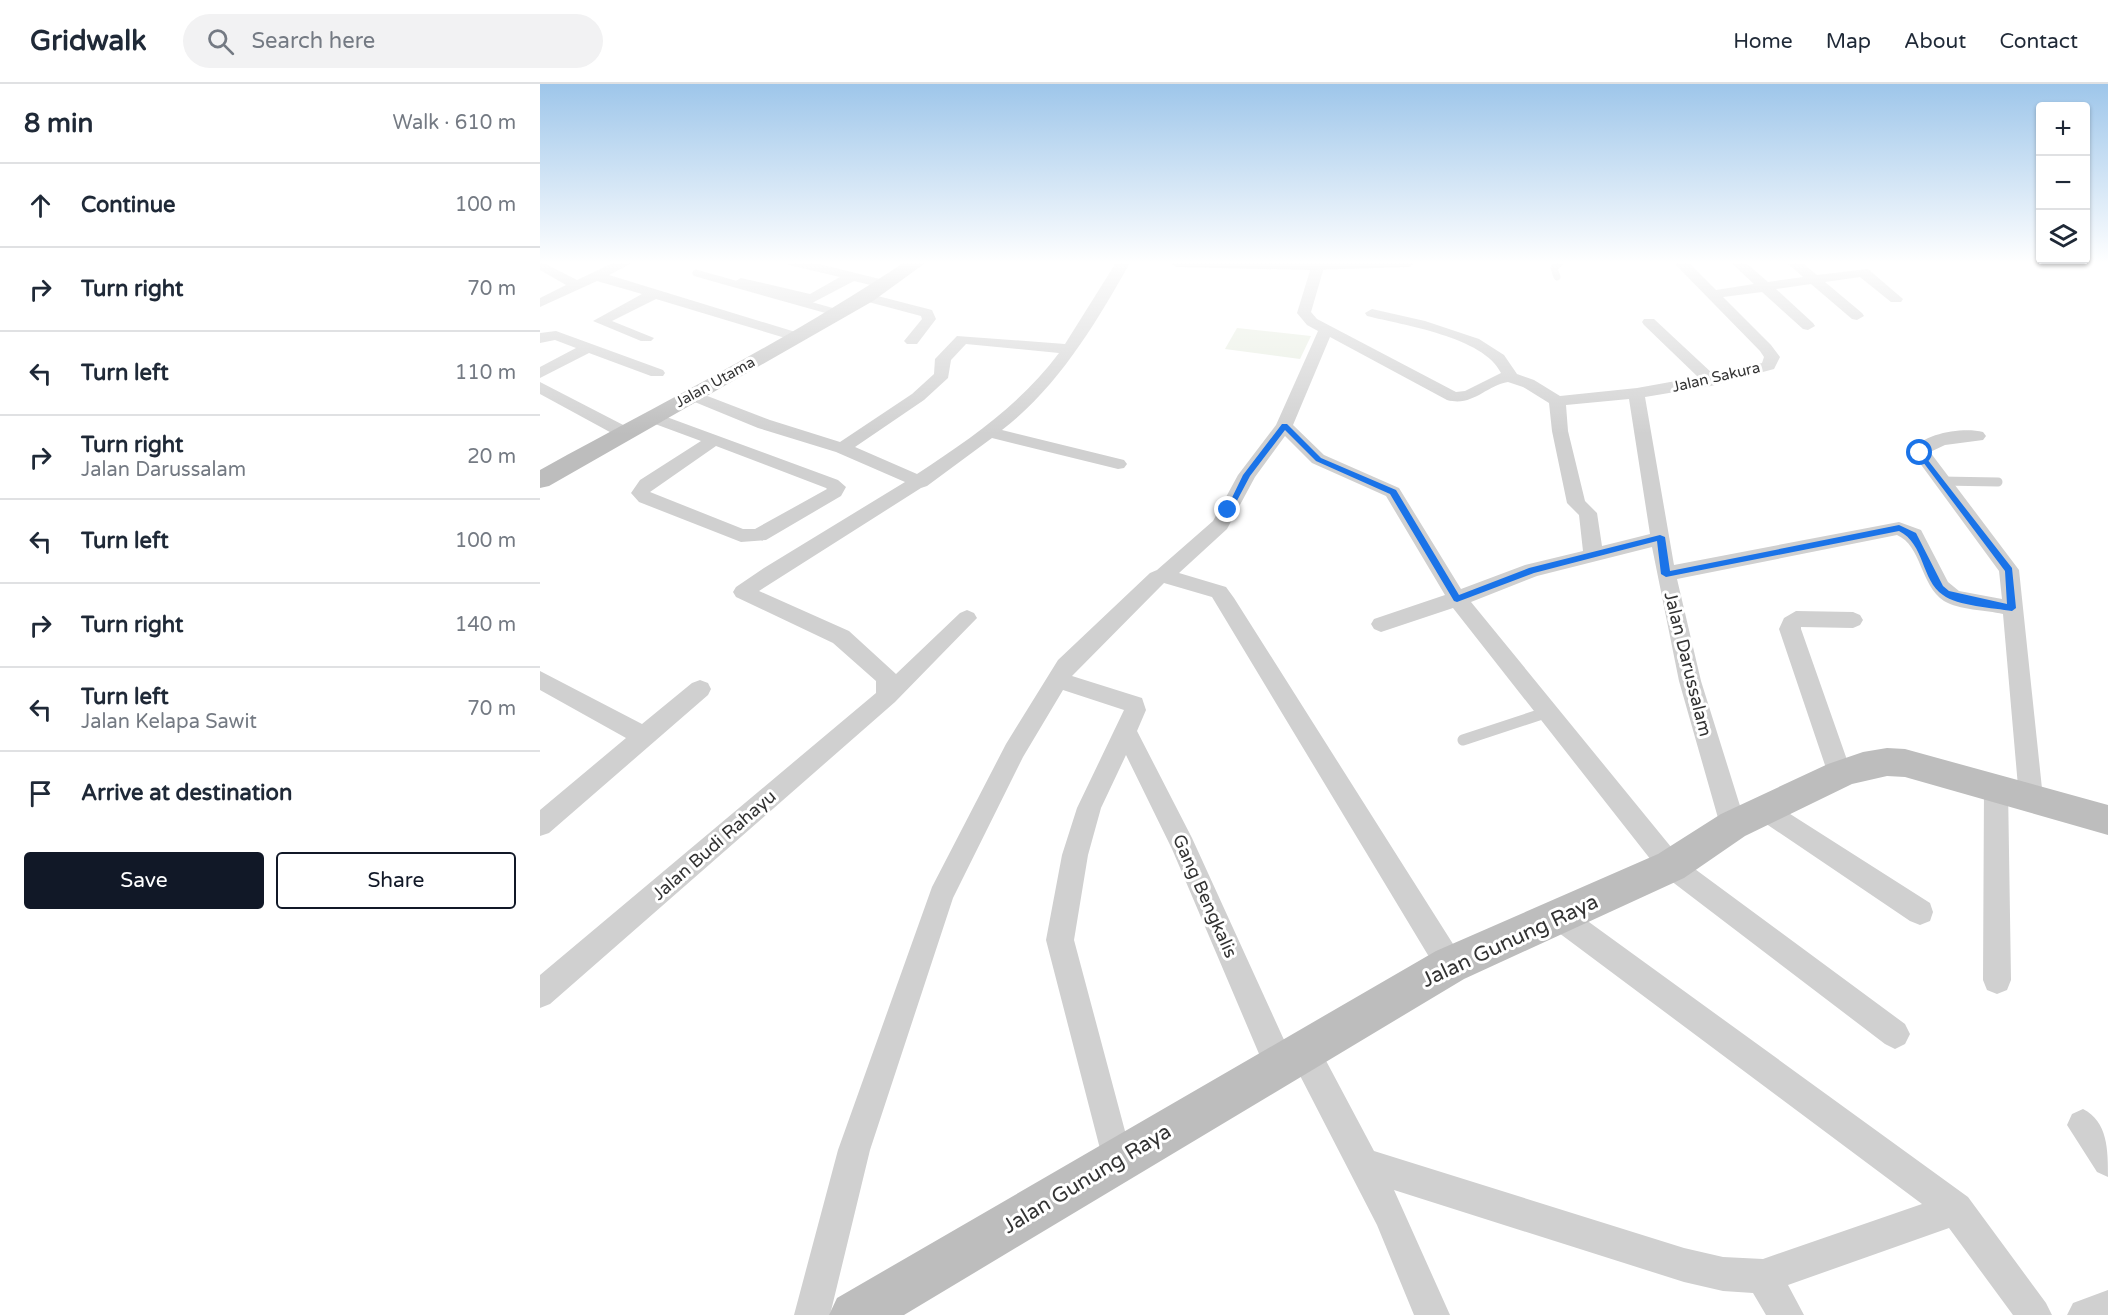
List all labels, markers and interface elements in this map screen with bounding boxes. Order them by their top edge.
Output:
search box [183,14,603,68]
text: Gridwalk [30,24,147,58]
icon: search [204,25,237,58]
text: Search here [252,28,375,54]
text: Home [1733,29,1793,54]
text: Map [1826,29,1871,54]
text: About [1904,29,1966,54]
text: Contact [1999,29,2078,54]
map controls [2036,102,2090,264]
button: + [2036,102,2090,156]
text: 8 min [24,108,93,139]
text: Walk · 610 m [393,111,516,135]
button: − [2036,156,2090,210]
icon: ahead [24,189,57,222]
text: Continue [81,192,176,218]
text: 100 m [455,193,516,217]
button: layers [2036,210,2090,264]
icon: right [24,273,57,306]
text: Turn right [81,276,183,302]
text: 70 m [467,277,516,301]
street label: Jalan Utama [672,353,758,411]
icon: left [24,357,57,390]
street label: Jalan Sakura [1670,358,1762,396]
text: Turn left [81,360,169,386]
text: 110 m [455,361,516,385]
text: Turn right [81,432,183,458]
route start [1906,439,1932,465]
icon: right [24,441,57,474]
text: 20 m [467,445,516,469]
text: Jalan Darussalam [81,458,246,482]
route end [1214,496,1240,522]
icon: left [24,525,57,558]
text: Turn left [81,528,169,554]
text: 100 m [455,529,516,553]
street label: Jalan Darussalam [1659,589,1717,739]
icon: right [24,609,57,642]
text: Turn right [81,612,183,638]
text: 140 m [455,613,516,637]
text: Turn left [81,684,169,710]
icon: left [24,693,57,726]
text: 70 m [467,697,516,721]
text: Jalan Kelapa Sawit [81,710,257,734]
icon: arrive [24,777,57,810]
text: Arrive at destination [81,780,292,806]
street label: Jalan Budi Rahayu [648,785,780,905]
street label: Gang Bengkalis [1168,831,1242,961]
button: Save [24,852,264,909]
button: Share [276,852,516,909]
street label: Jalan Gunung Raya [1418,889,1602,993]
street label: Jalan Gunung Raya [998,1119,1176,1239]

